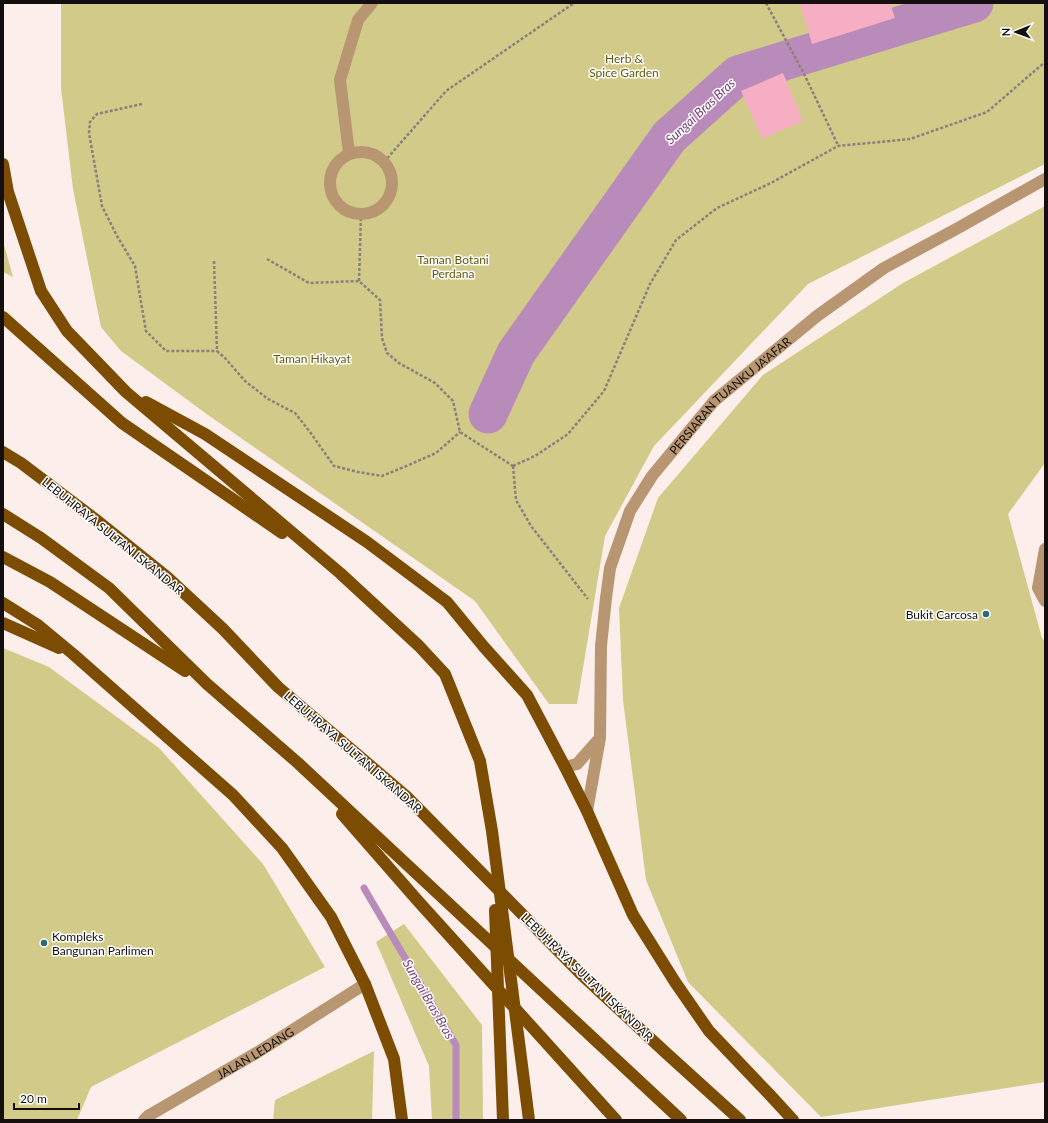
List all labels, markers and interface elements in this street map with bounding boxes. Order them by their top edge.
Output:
north arrow [996,12,1036,52]
text: N [999,28,1012,37]
park label: Herb & Spice Garden [589,51,659,80]
water label: Sungai Bras Bras [662,75,738,147]
park label: Taman Botani Perdana [417,252,489,281]
street label: PERSIARAN TUANKU JA'AFAR [666,333,794,457]
park label: Taman Hikayat [273,351,351,366]
street label: LEBUHRAYA SULTAN ISKANDAR [39,474,187,598]
place label: Bukit Carcosa [906,607,978,622]
marker: Bukit Carcosa [981,609,991,619]
street label: LEBUHRAYA SULTAN ISKANDAR [281,688,425,816]
street label: LEBUHRAYA SULTAN ISKANDAR [518,910,656,1044]
place label: Kompleks Bangunan Parlimen [52,929,154,958]
marker: Kompleks Bangunan Parlimen [39,938,49,948]
water label: Sungai Bras Bras [400,956,458,1042]
street label: JALAN LEDANG [214,1024,297,1082]
scale bar [14,1085,79,1111]
text: 20 m [20,1091,47,1106]

